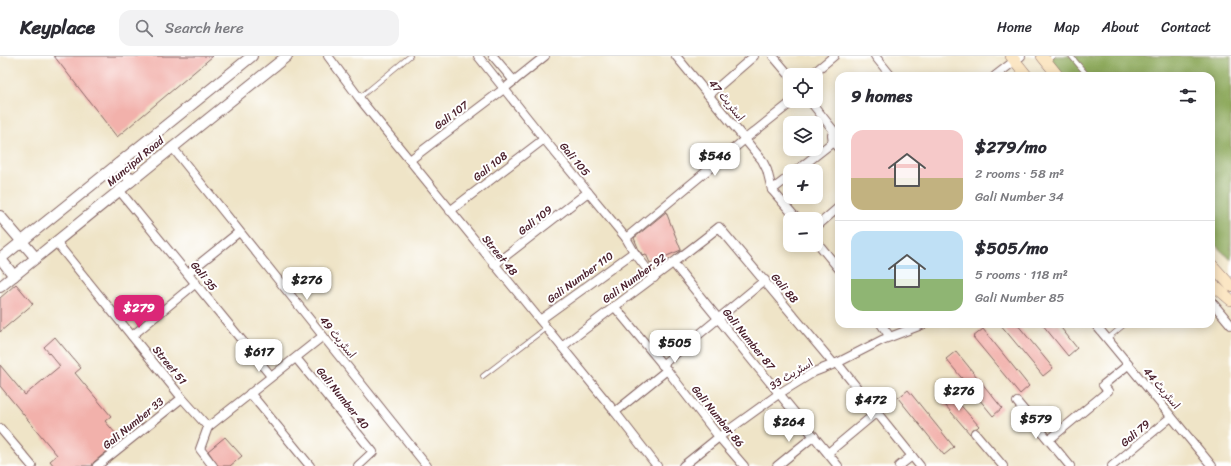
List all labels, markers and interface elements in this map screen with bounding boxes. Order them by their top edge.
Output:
search box [119,10,399,46]
text: Keyplace [20,11,95,44]
text: Search here [165,15,244,41]
text: Home [997,15,1032,40]
text: Map [1054,15,1080,40]
text: About [1102,15,1139,40]
text: Contact [1161,15,1211,40]
icon: search [133,17,155,39]
map controls [783,68,823,252]
button: locate [783,68,823,108]
street label: اسٹریٹ 47 [704,75,750,126]
text: 9 homes [851,81,912,111]
icon: filters [1177,85,1199,107]
street label: Gali 107 [430,96,473,135]
button: layers [783,116,823,156]
street label: Muncipal Road [102,131,169,191]
text: $279/mo [975,132,1047,162]
street label: Gali 105 [555,138,595,181]
pin: $546 [691,143,739,177]
text: $546 [699,144,731,167]
street label: Gali 108 [469,146,512,186]
icon: home [883,146,931,194]
text: 2 rooms · 58 m² [975,162,1064,185]
button: + [783,164,823,204]
text: Gali Number 34 [975,185,1064,208]
street label: Gali 109 [514,200,557,240]
button: − [783,212,823,252]
street label: Street 48 [477,231,522,280]
text: $505/mo [975,233,1048,263]
street label: Gali Number 110 [543,247,618,308]
icon: home [883,247,931,295]
street label: Gali Number 92 [598,248,671,308]
street label: Gali 35 [185,257,222,296]
text: 5 rooms · 118 m² [975,263,1068,286]
pin: $276 [283,267,331,301]
text: $276 [291,268,323,291]
street label: Gali 88 [766,269,803,308]
text: Gali Number 85 [975,286,1065,309]
pin: $279 [115,295,163,329]
text: $279 [123,296,155,319]
street label: Gali Number 87 [718,304,780,375]
street label: اسٹریٹ 49 [314,312,361,363]
pin: $505 [651,330,699,364]
text: $505 [659,331,691,354]
pin: $617 [235,339,283,373]
text: $617 [244,340,274,363]
street label: Street 51 [148,341,192,389]
street label: اسٹریٹ 33 [766,354,817,395]
street label: Gali Number 40 [311,363,374,434]
street label: اسٹریٹ 44 [1138,363,1185,414]
pin: $276 [935,378,983,412]
text: $276 [943,379,975,402]
street label: Gali Number 86 [687,381,749,452]
pin: $472 [847,387,895,421]
text: $472 [855,388,887,411]
street label: Gali Number 33 [98,393,168,454]
pin: $579 [1012,406,1060,440]
text: $579 [1020,407,1052,430]
pin: $264 [765,409,813,443]
text: $264 [773,410,805,433]
street label: Gali 79 [1116,415,1155,452]

